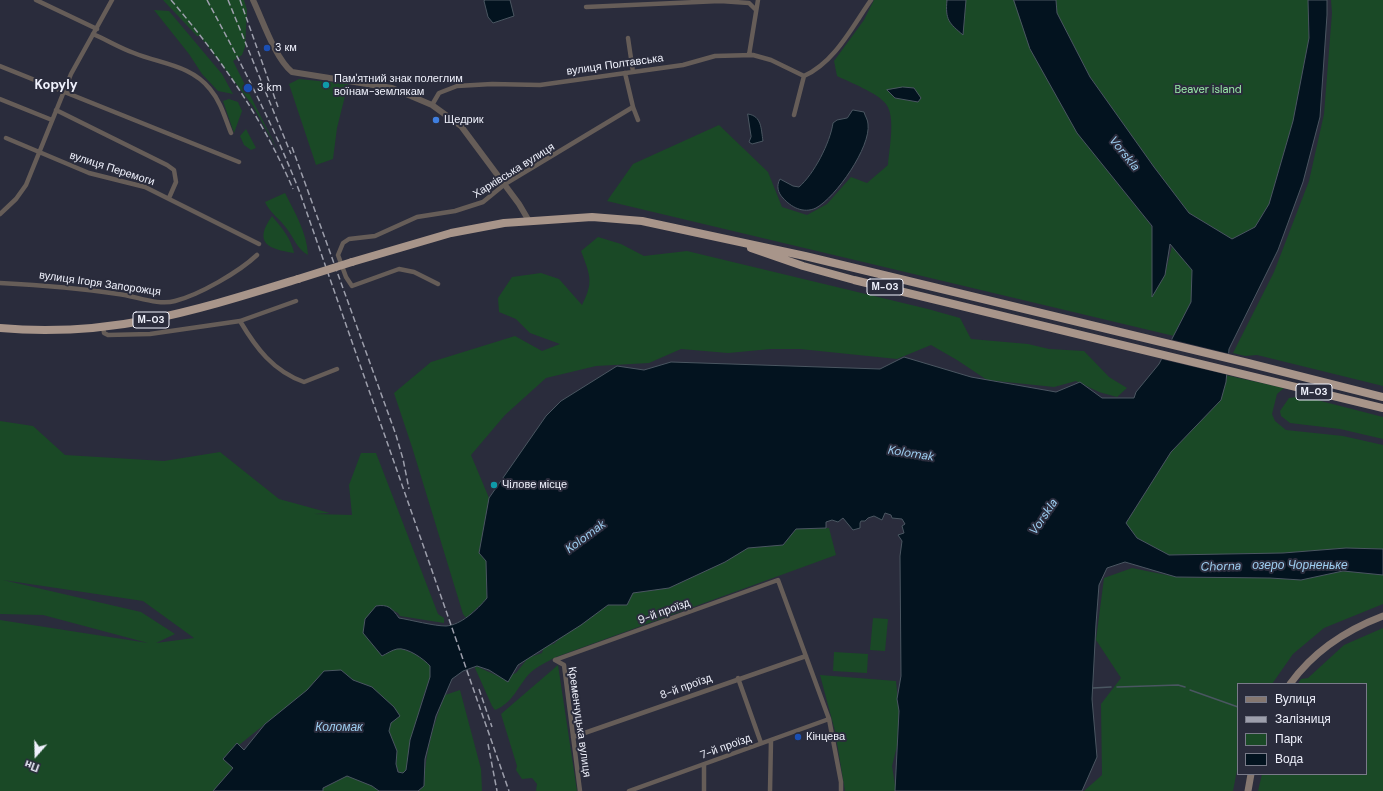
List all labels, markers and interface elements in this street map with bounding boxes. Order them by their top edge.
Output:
place label: 3 км [275,41,297,55]
marker: 3 км [262,43,272,53]
street label: вулиця Полтавська [566,52,664,78]
place label: Пам'ятний знак полеглим воїнам-землякам [334,72,463,98]
district label: Kopyly [35,78,77,94]
marker: Пам'ятний знак полеглим воїнам-землякам [321,80,331,90]
place label: 3 km [257,81,282,95]
marker: 3 km [242,82,254,94]
park label: Beaver island [1174,83,1242,97]
place label: Щедрик [444,113,484,127]
marker: Щедрик [431,115,441,125]
water label: Vorskla [1106,134,1142,174]
street label: Харківська вулиця [471,141,557,201]
street label: вулиця Перемоги [68,149,156,189]
street label: вулиця Ігоря Запорожця [38,269,162,299]
road number: М-03 [867,279,903,295]
road number: М-03 [133,312,169,328]
road number: М-03 [1296,384,1332,400]
water label: Kolomak [887,443,935,465]
place label: Чілове місце [502,478,567,492]
marker: Чілове місце [489,480,499,490]
water label: Vorskla [1027,496,1061,538]
water label: Kolomak [563,517,609,557]
water label: Chorna [1200,559,1242,575]
water label: озеро Чорненьке [1252,559,1348,573]
street label: 9-й проїзд [636,596,692,628]
street label: Кременчуцька вулиця [565,666,593,778]
street label: 8-й проїзд [658,672,714,702]
legend [1237,683,1367,775]
text: Вулиця [1275,691,1316,707]
text: Залізниця [1275,711,1331,727]
water label: Коломак [315,721,363,735]
place label: Кінцева [806,730,845,744]
text: Парк [1275,731,1302,747]
street label: 7-й проїзд [699,732,753,762]
marker: Кінцева [793,732,803,742]
north arrow [16,735,56,775]
text: Вода [1275,751,1303,767]
text: Пн [23,757,41,775]

